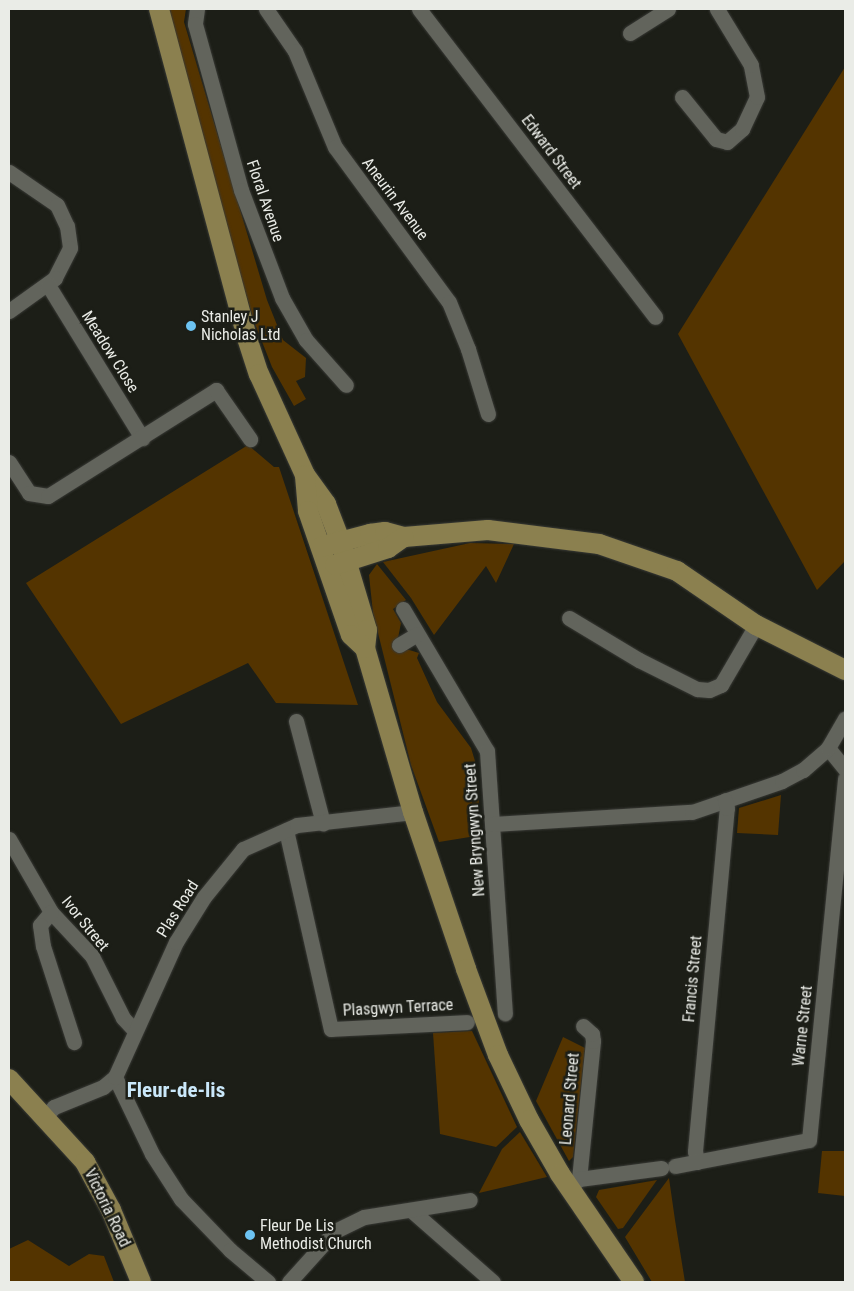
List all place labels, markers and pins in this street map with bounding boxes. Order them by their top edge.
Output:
place label: Stanley J Nicholas Ltd [201,307,280,345]
marker: Stanley J Nicholas Ltd [185,320,197,332]
place label: Fleur De Lis Methodist Church [260,1216,372,1254]
marker: Fleur De Lis Methodist Church [244,1229,256,1241]

